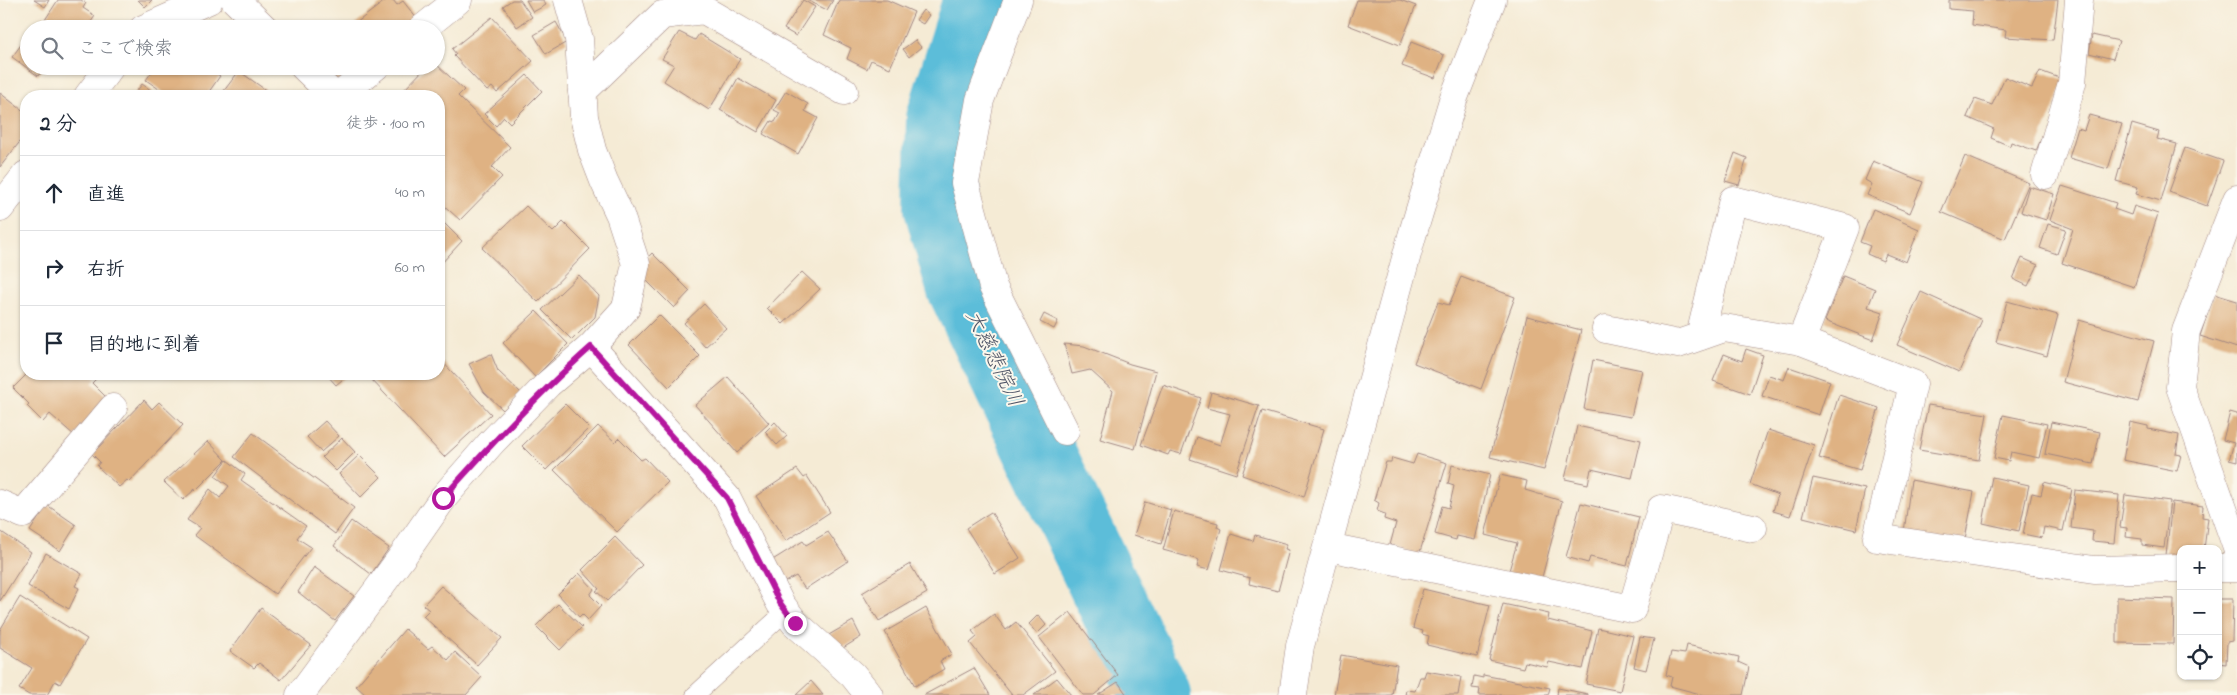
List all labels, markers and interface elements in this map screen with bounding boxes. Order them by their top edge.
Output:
search box [20,20,445,75]
icon: search [38,34,66,62]
text: ここで検索 [78,36,173,63]
text: 2 分 [40,110,77,140]
text: 徒歩 · 100 m [346,112,425,136]
icon: ahead [40,179,68,207]
text: 40 m [395,181,425,205]
text: 直進 [87,182,125,209]
icon: right [40,254,68,282]
text: 60 m [395,256,425,280]
text: 右折 [87,257,125,284]
water label: 大慈悲院川 [957,305,1030,413]
icon: arrive [40,329,68,357]
text: 目的地に到着 [87,332,201,359]
route start [432,487,455,510]
map controls [2177,545,2222,680]
button: + [2177,545,2222,590]
button: − [2177,590,2222,635]
route end [784,612,807,635]
button: locate [2177,635,2222,680]

